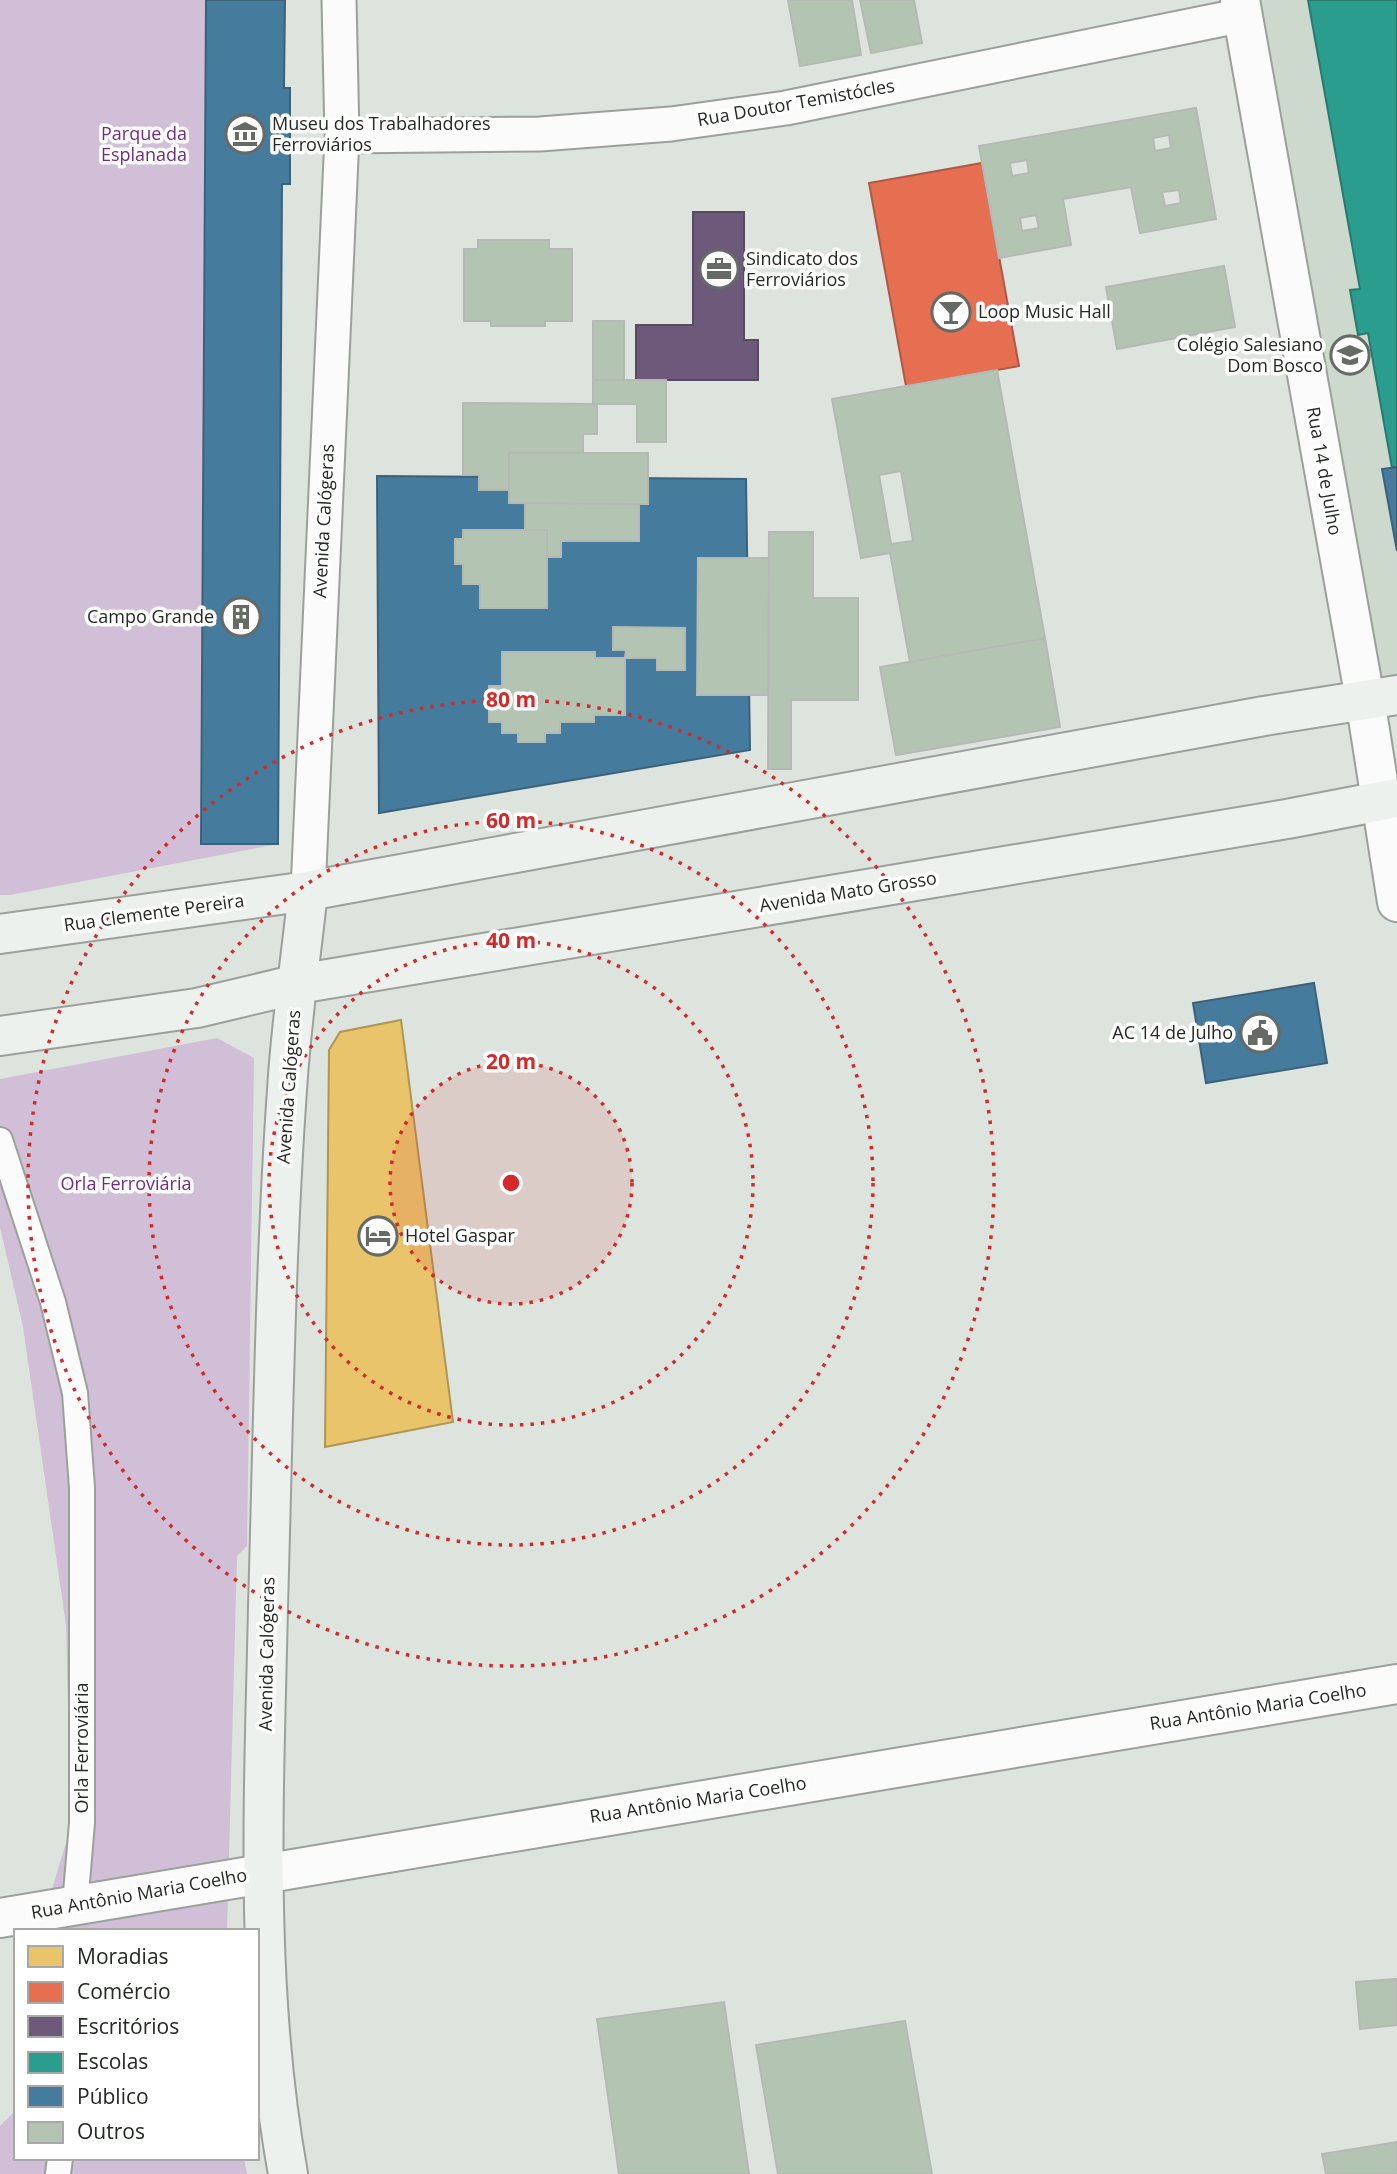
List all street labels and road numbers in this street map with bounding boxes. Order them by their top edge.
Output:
street label: Rua Doutor Temistócles [695,73,896,131]
street label: Rua 14 de Julho [1302,405,1348,537]
street label: Avenida Calógeras [307,443,339,599]
street label: Avenida Mato Grosso [758,865,938,917]
street label: Rua Clemente Pereira [62,887,246,937]
street label: Avenida Calógeras [271,1009,305,1165]
street label: Avenida Calógeras [253,1577,279,1731]
street label: Rua Antônio Maria Coelho [1148,1677,1368,1735]
street label: Orla Ferroviária [69,1683,93,1813]
street label: Rua Antônio Maria Coelho [588,1770,808,1828]
street label: Rua Antônio Maria Coelho [29,1862,249,1924]

